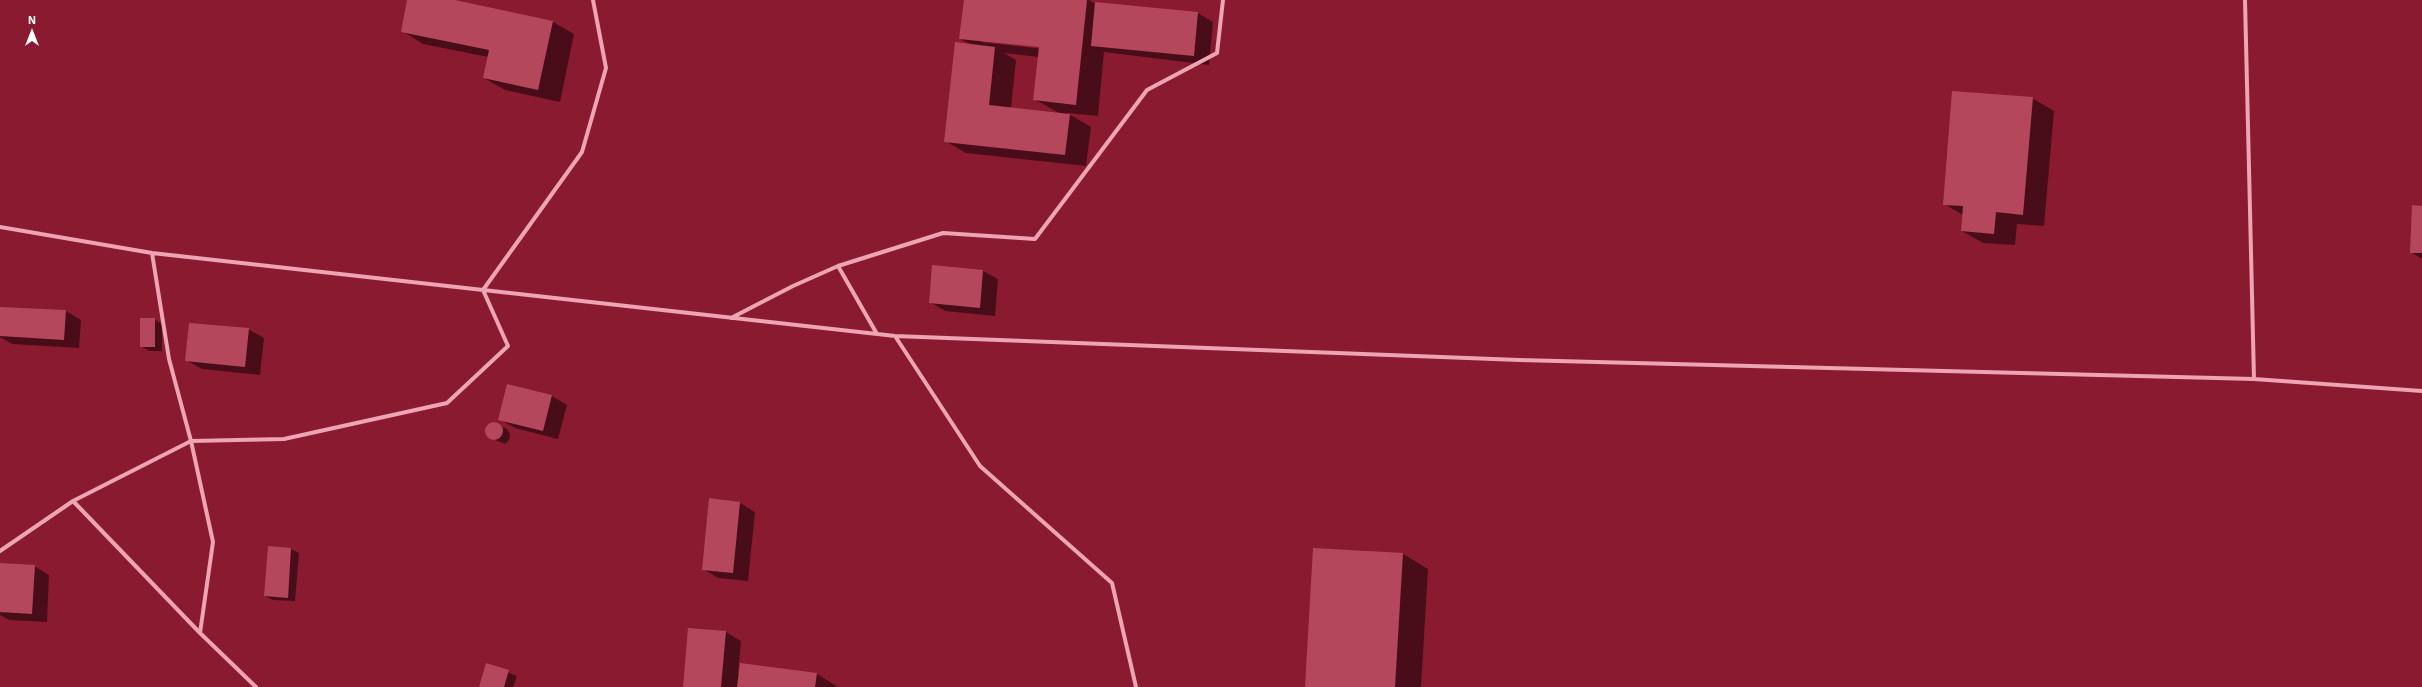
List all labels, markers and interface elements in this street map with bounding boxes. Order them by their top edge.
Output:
north arrow [12,12,52,52]
text: N [28,13,36,26]

